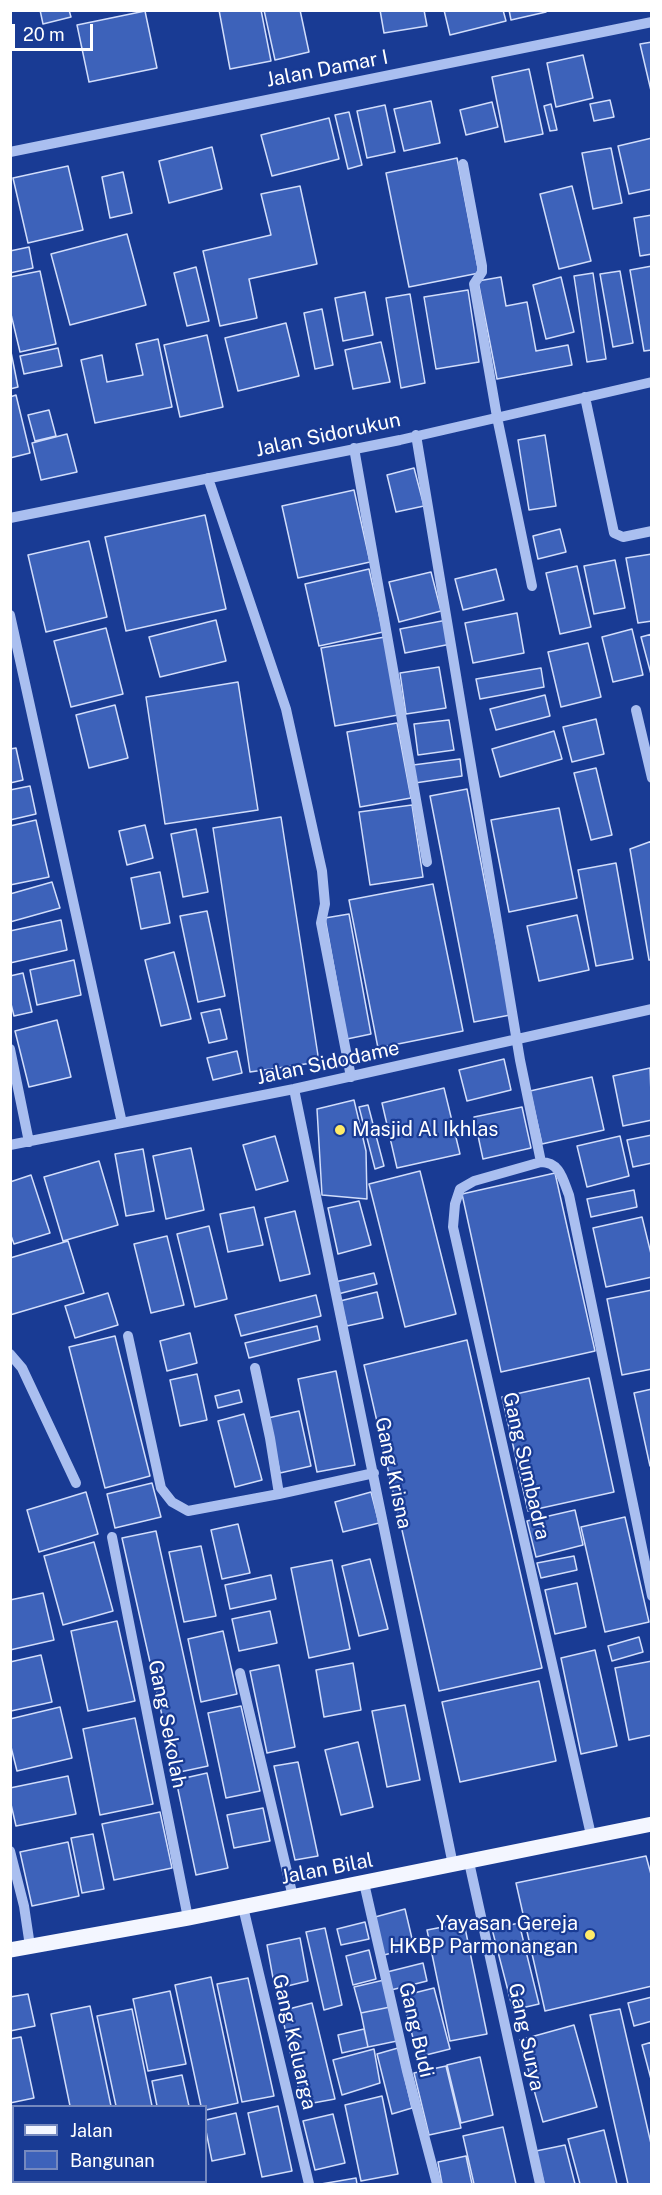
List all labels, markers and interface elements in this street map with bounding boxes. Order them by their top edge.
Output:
scale bar [15,12,96,50]
text: 20 m [23,24,65,45]
street label: Jalan Damar I [264,45,390,93]
street label: Jalan Sidorukun [253,408,403,462]
street label: Jalan Sidodame [254,1036,402,1090]
place label: Masjid Al Ikhlas [352,1118,498,1142]
marker: Masjid Al Ikhlas [333,1123,347,1137]
street label: Gang Sumbadra [497,1390,555,1542]
street label: Gang Krisna [369,1415,417,1531]
street label: Gang Sekolah [143,1658,191,1790]
street label: Jalan Bilal [279,1848,375,1890]
place label: Yayasan Gereja HKBP Parmonangan [389,1912,578,1959]
marker: Yayasan Gereja HKBP Parmonangan [583,1928,597,1942]
street label: Gang Keluarga [267,1972,321,2112]
street label: Gang Budi [393,1980,439,2080]
street label: Gang Surya [503,1981,549,2093]
legend [12,2105,207,2183]
text: Jalan [70,2120,113,2141]
text: Bangunan [70,2150,155,2171]

